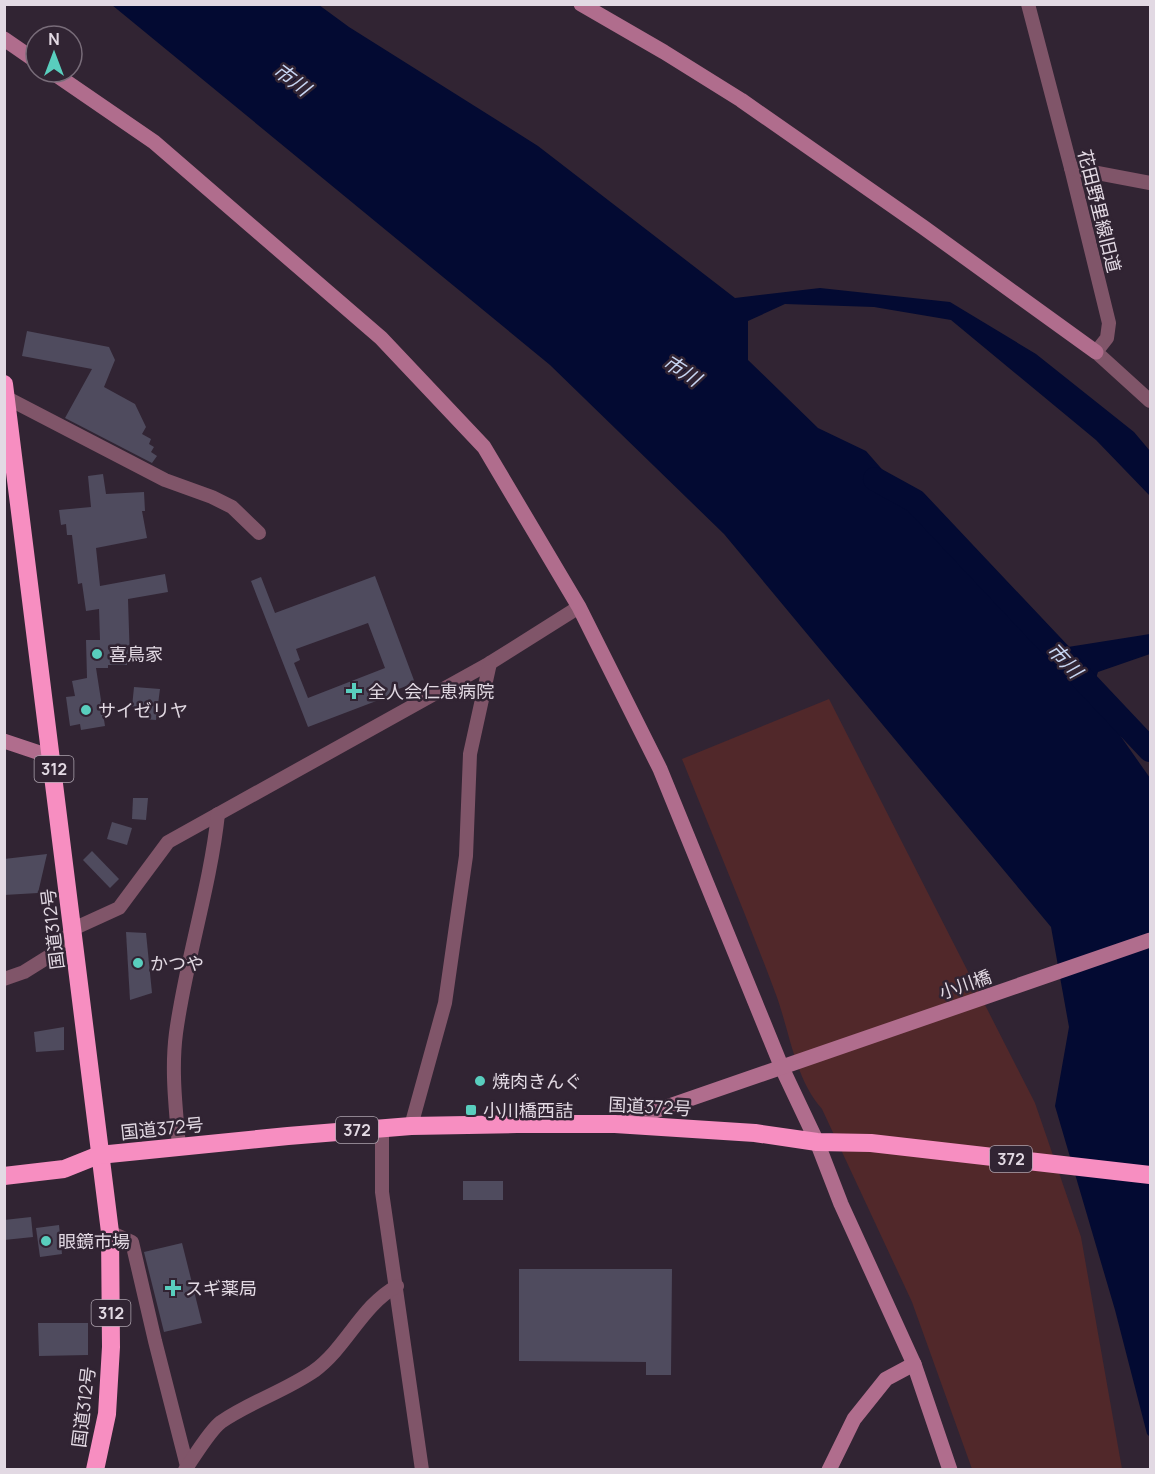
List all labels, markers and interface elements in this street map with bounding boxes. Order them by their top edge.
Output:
north arrow [24,24,84,84]
text: N [48,28,60,50]
water label: 市川 [268,56,318,103]
street label: 花田野里線旧道 [1073,147,1127,275]
water label: 市川 [658,348,708,393]
water label: 市川 [1041,636,1090,685]
place label: 喜鳥家 [109,642,163,666]
marker: 喜鳥家 [90,647,104,661]
place label: 全人会仁恵病院 [368,679,494,703]
marker: 全人会仁恵病院 [345,682,363,700]
place label: サイゼリヤ [98,698,188,722]
marker: サイゼリヤ [79,703,93,717]
road number: 312 [34,756,74,782]
street label: 国道312号 [35,887,69,971]
place label: かつや [150,951,204,975]
marker: かつや [131,956,145,970]
street label: 小川橋 [936,964,994,1004]
place label: 焼肉きんぐ [492,1069,582,1093]
marker: 焼肉きんぐ [473,1074,487,1088]
street label: 国道372号 [608,1092,692,1120]
place label: 小川橋西詰 [483,1098,573,1122]
marker: 小川橋西詰 [464,1103,478,1117]
street label: 国道372号 [119,1112,205,1144]
road number: 372 [336,1117,378,1143]
road number: 372 [990,1146,1032,1172]
place label: 眼鏡市場 [58,1229,130,1253]
marker: 眼鏡市場 [39,1234,53,1248]
place label: スギ薬局 [185,1276,257,1300]
marker: スギ薬局 [166,1281,180,1295]
road number: 312 [92,1300,130,1326]
street label: 国道312号 [66,1365,100,1449]

